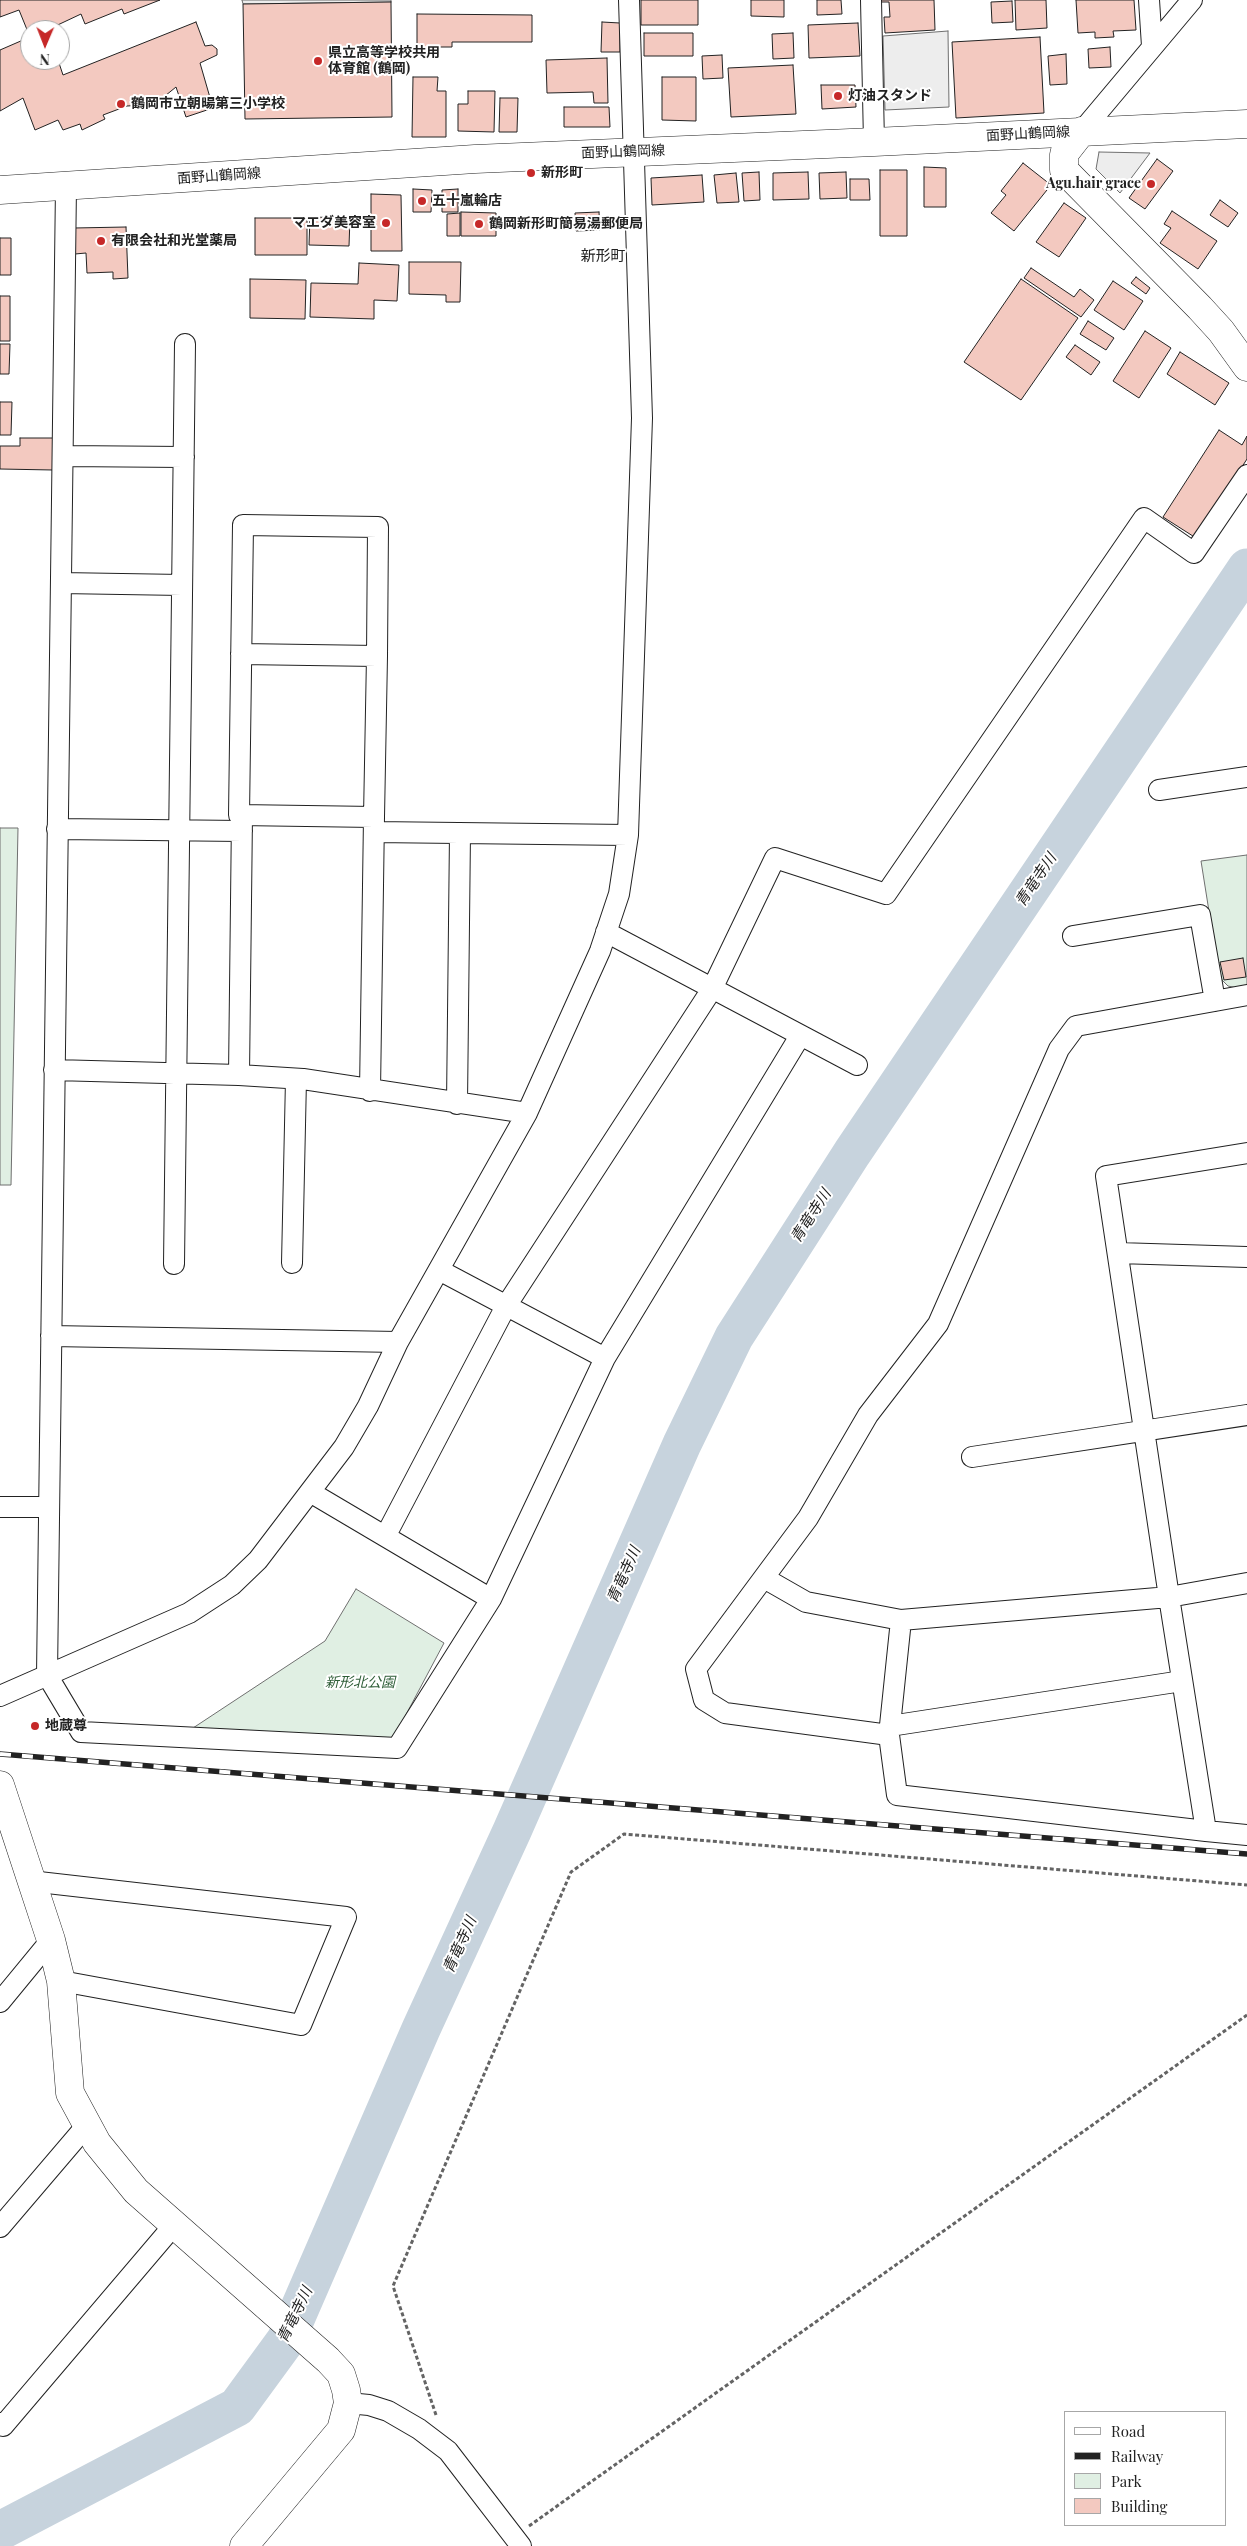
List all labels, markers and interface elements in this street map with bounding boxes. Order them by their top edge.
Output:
north arrow [20,20,70,70]
place label: 県立高等学校共用 体育館 (鶴岡) [328,45,440,78]
text: N [40,50,50,69]
marker: 県立高等学校共用 体育館 (鶴岡) [312,55,324,67]
place label: 灯油スタンド [848,88,932,104]
marker: 灯油スタンド [832,90,844,102]
place label: 鶴岡市立朝暘第三小学校 [131,96,285,112]
marker: 鶴岡市立朝暘第三小学校 [115,98,127,110]
street label: 面野山鶴岡線 [986,123,1070,145]
street label: 面野山鶴岡線 [581,142,665,162]
street label: 面野山鶴岡線 [177,165,261,187]
place label: 新形町 [541,165,583,181]
marker: 新形町 [525,167,537,179]
place label: Agu.hair grace [1046,176,1141,192]
marker: Agu.hair grace [1145,178,1157,190]
place label: 五十嵐輪店 [432,193,502,209]
marker: 五十嵐輪店 [416,195,428,207]
place label: マエダ美容室 [292,215,376,231]
place label: 鶴岡新形町簡易湯郵便局 [489,216,643,232]
marker: マエダ美容室 [380,217,392,229]
marker: 鶴岡新形町簡易湯郵便局 [473,218,485,230]
place label: 有限会社和光堂薬局 [111,233,237,249]
marker: 有限会社和光堂薬局 [95,235,107,247]
district label: 新形町 [581,247,625,265]
water label: 青竜寺川 [1012,850,1060,910]
water label: 青竜寺川 [787,1186,835,1246]
water label: 青竜寺川 [604,1544,644,1606]
park label: 新形北公園 [325,1675,395,1691]
place label: 地蔵尊 [45,1718,87,1734]
marker: 地蔵尊 [29,1720,41,1732]
water label: 青竜寺川 [440,1914,480,1976]
water label: 青竜寺川 [274,2284,316,2346]
legend [1064,2411,1227,2526]
text: Road [1111,2421,1145,2441]
text: Railway [1111,2446,1163,2466]
text: Park [1111,2471,1142,2491]
text: Building [1111,2496,1167,2516]

